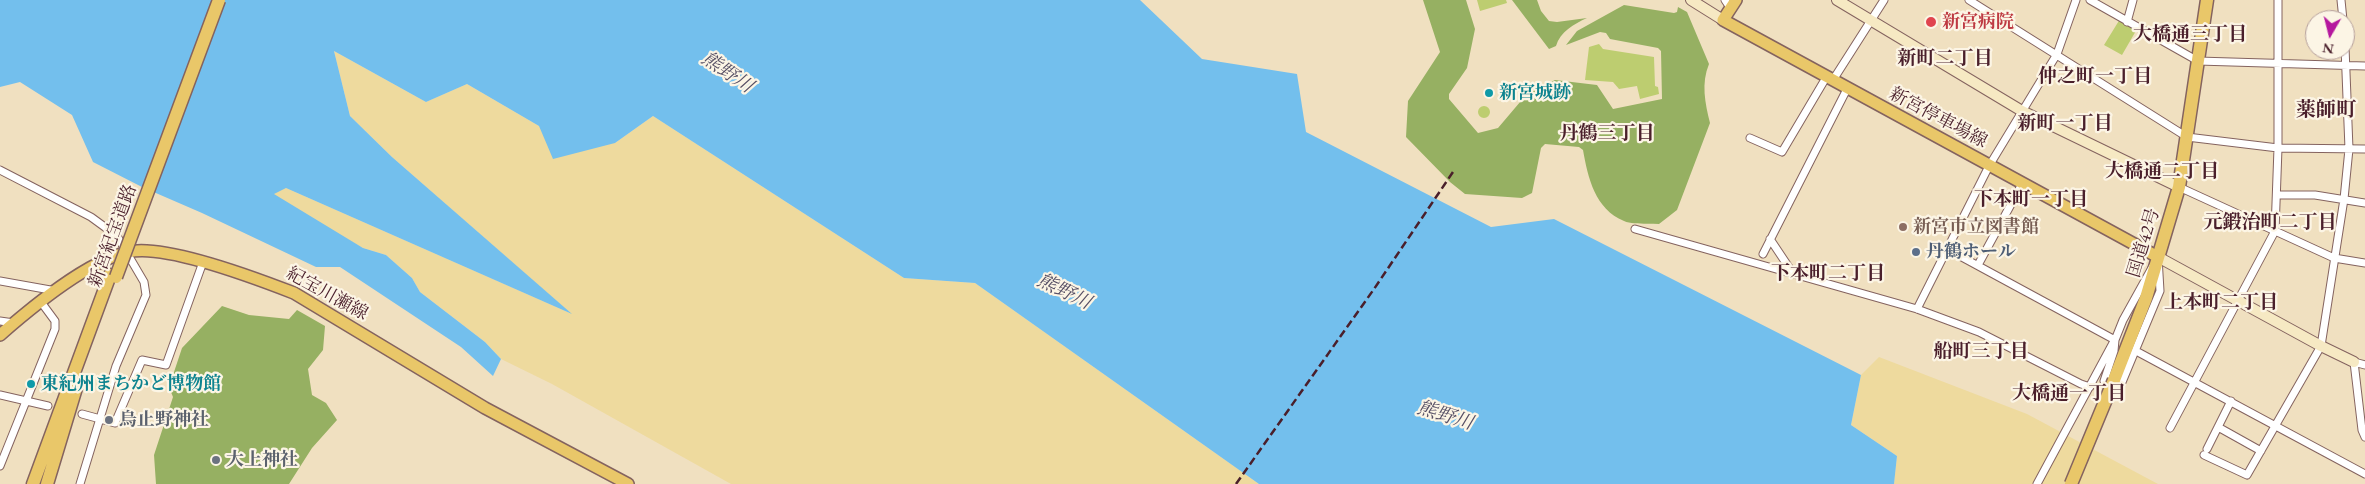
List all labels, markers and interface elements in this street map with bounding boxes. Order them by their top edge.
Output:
north arrow [2305,10,2355,60]
place label: 新宮病院 [1942,11,2014,33]
marker: 新宮病院 [1924,15,1938,29]
district label: 大橋通三丁目 [2133,24,2247,46]
text: N [2321,39,2335,59]
water label: 熊野川 [697,48,757,98]
district label: 新町二丁目 [1898,48,1992,70]
district label: 仲之町一丁目 [2038,66,2152,88]
place label: 新宮城跡 [1499,82,1571,104]
street label: 新宮停車場線 [1885,83,1991,153]
marker: 新宮城跡 [1483,87,1495,99]
district label: 薬師町 [2296,99,2356,123]
district label: 新町一丁目 [2018,113,2112,135]
district label: 丹鶴三丁目 [1560,123,1654,145]
district label: 大橋通二丁目 [2105,161,2219,183]
street label: 新宮紀宝道路 [84,182,142,290]
district label: 下本町一丁目 [1974,189,2088,211]
street label: 国道42号 [2123,206,2165,280]
district label: 元鍛治町二丁目 [2204,212,2336,234]
place label: 新宮市立図書館 [1913,216,2039,238]
marker: 新宮市立図書館 [1897,221,1909,233]
place label: 丹鶴ホール [1926,241,2016,263]
marker: 丹鶴ホール [1910,246,1922,258]
street label: 紀宝川瀬線 [282,263,372,325]
district label: 下本町二丁目 [1771,263,1885,285]
water label: 熊野川 [1033,269,1095,315]
district label: 上本町二丁目 [2164,292,2278,314]
district label: 船町三丁目 [1934,341,2028,363]
place label: 東紀州まちかど博物館 [41,373,221,395]
marker: 東紀州まちかど博物館 [25,378,37,390]
district label: 大橋通一丁目 [2012,383,2126,405]
water label: 熊野川 [1414,397,1476,435]
place label: 烏止野神社 [119,409,209,431]
marker: 烏止野神社 [103,414,115,426]
place label: 大上神社 [226,449,298,471]
marker: 大上神社 [210,454,222,466]

